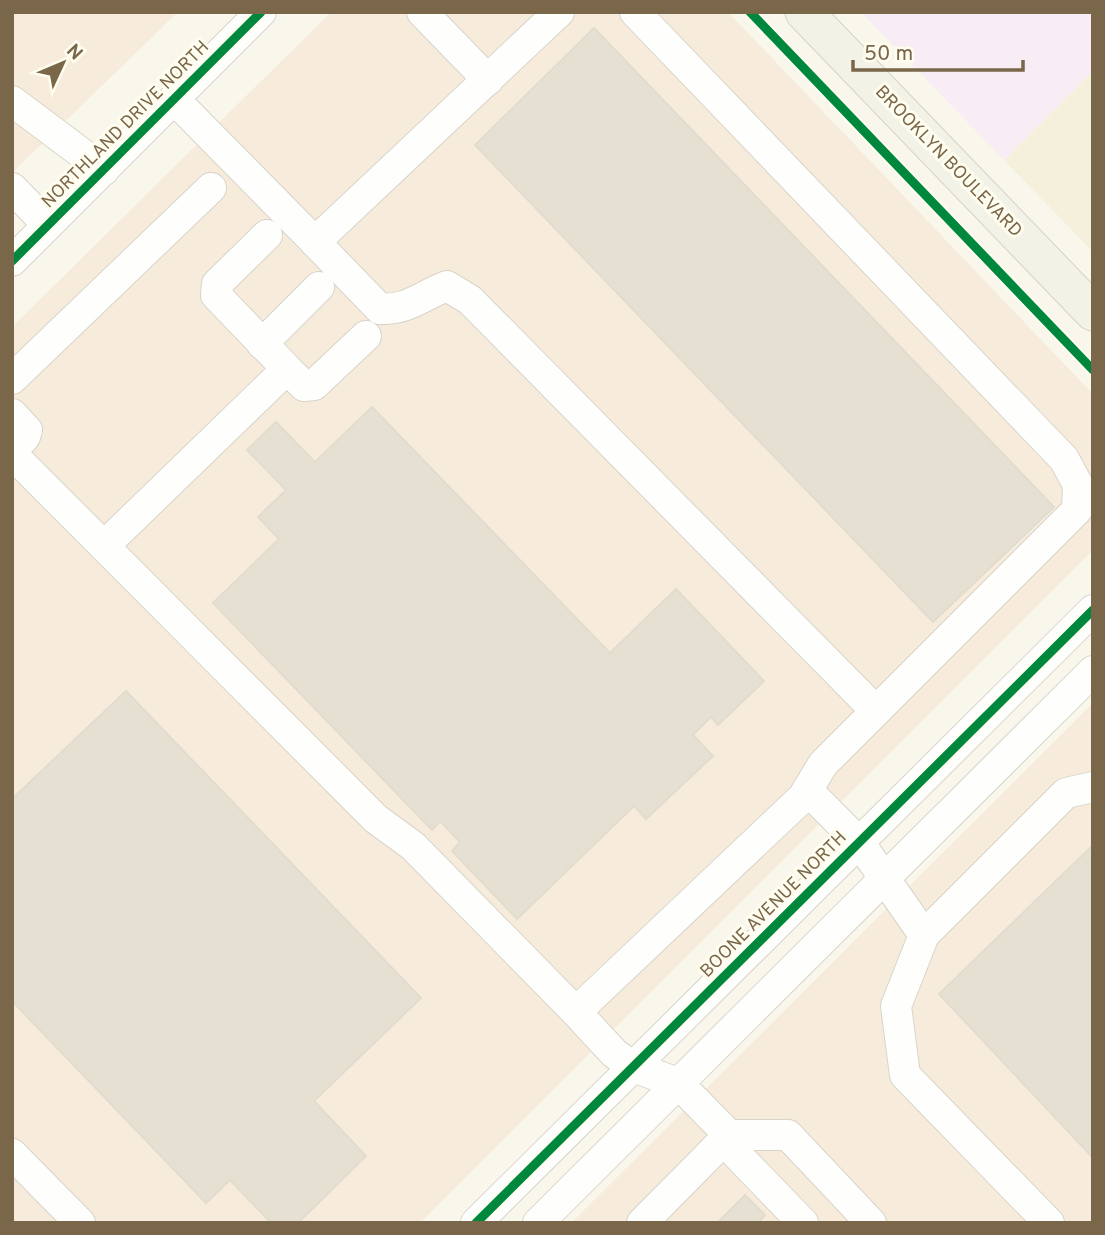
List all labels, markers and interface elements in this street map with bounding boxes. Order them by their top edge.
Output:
north arrow [28,28,98,98]
scale bar [853,28,1023,72]
street label: NORTHLAND DRIVE NORTH [38,37,214,213]
text: 50 m [864,41,913,68]
street label: BROOKLYN BOULEVARD [869,81,1027,243]
street label: BOONE AVENUE NORTH [696,827,852,983]

